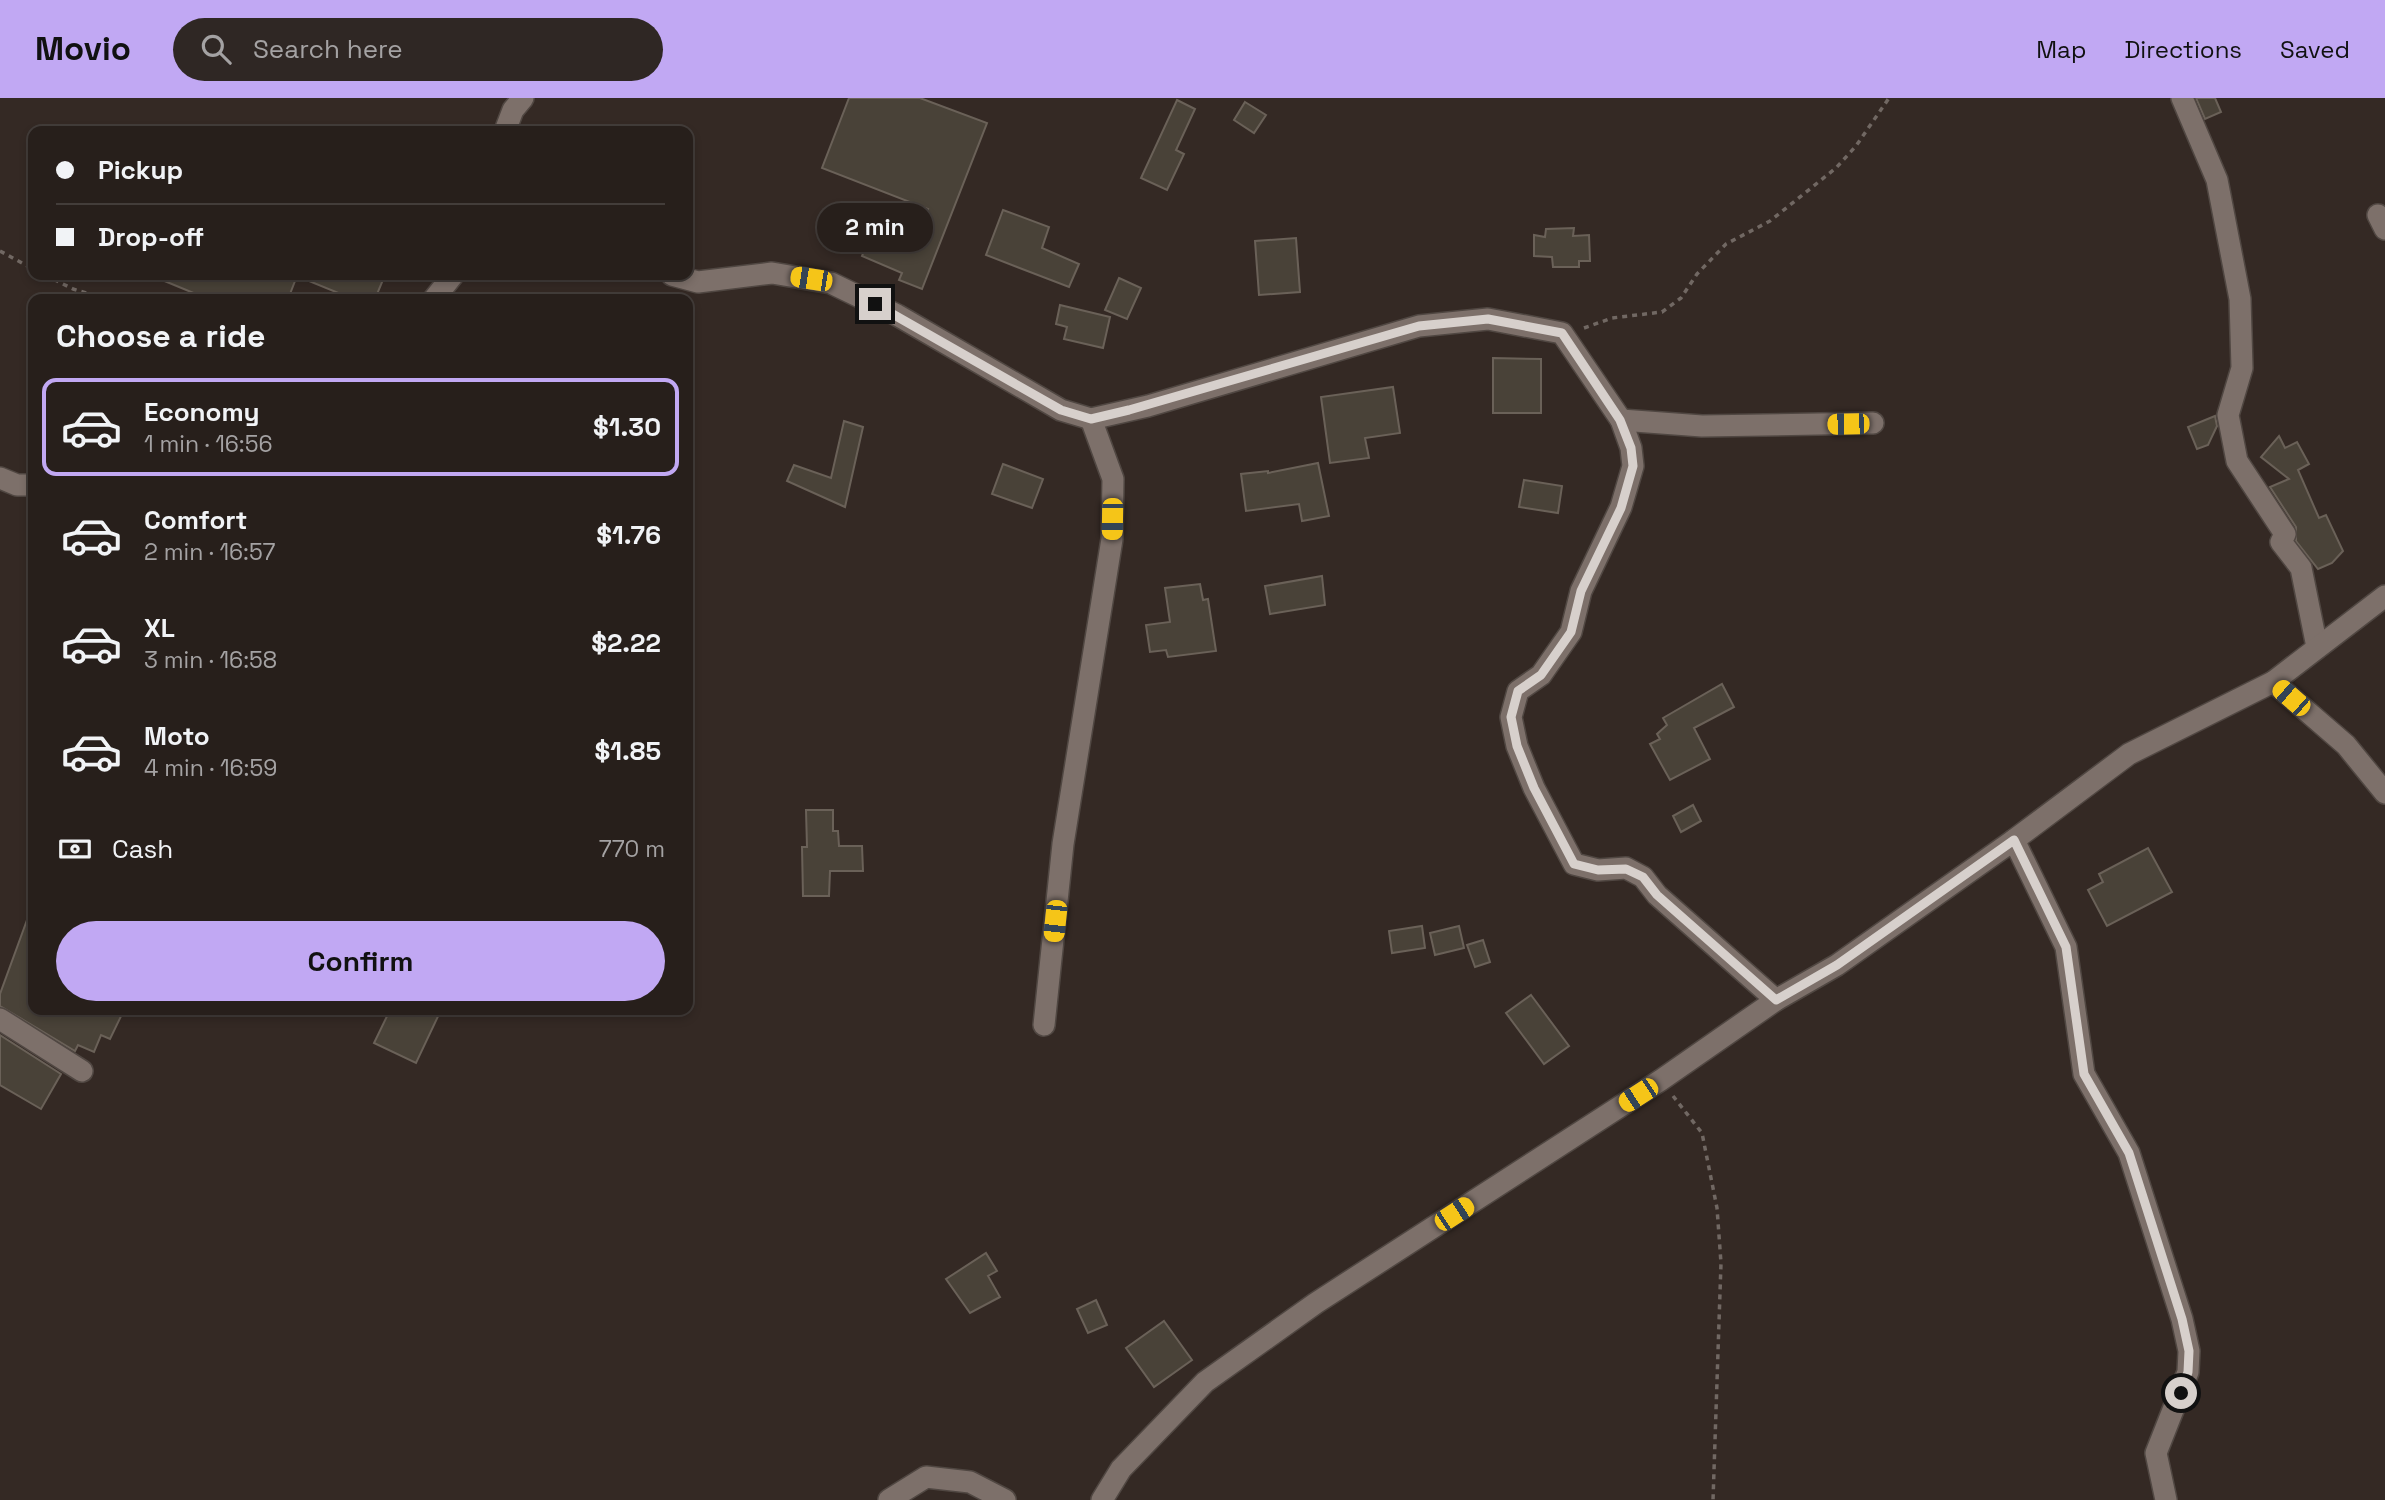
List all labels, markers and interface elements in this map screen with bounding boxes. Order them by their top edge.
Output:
search box [173,18,663,81]
text: Movio [35,28,131,70]
icon: search [197,30,235,68]
text: Search here [253,32,403,66]
text: Map [2036,34,2086,65]
text: Directions [2124,34,2242,65]
text: Saved [2280,34,2350,65]
text: Pickup [98,153,183,187]
callout: 2 min [817,202,933,252]
text: 2 min [845,212,905,242]
text: Drop-off [98,220,204,254]
car [789,265,834,293]
route end [859,288,891,320]
text: Choose a ride [56,316,266,356]
text: Economy [144,395,260,429]
icon: car [60,396,123,459]
text: $1.30 [593,410,661,444]
car [1827,413,1870,435]
text: 1 min · 16:56 [144,429,273,459]
car [1102,498,1123,540]
text: Comfort [144,503,247,537]
icon: car [60,504,123,567]
text: $1.76 [596,518,661,552]
text: 2 min · 16:57 [144,537,275,567]
text: XL [144,611,175,645]
icon: car [60,612,123,675]
text: $2.22 [591,626,661,660]
text: 3 min · 16:58 [144,645,277,675]
car [2269,676,2314,720]
text: Moto [144,719,210,753]
icon: car [60,720,123,783]
text: $1.85 [595,734,661,768]
text: 4 min · 16:59 [144,753,277,783]
icon: cash [56,830,94,868]
text: Cash [112,832,173,866]
text: 770 m [599,834,665,864]
car [1043,899,1068,943]
button: Confirm [56,921,665,1001]
car [1615,1075,1662,1115]
car [1431,1194,1478,1234]
route start [2165,1377,2197,1409]

